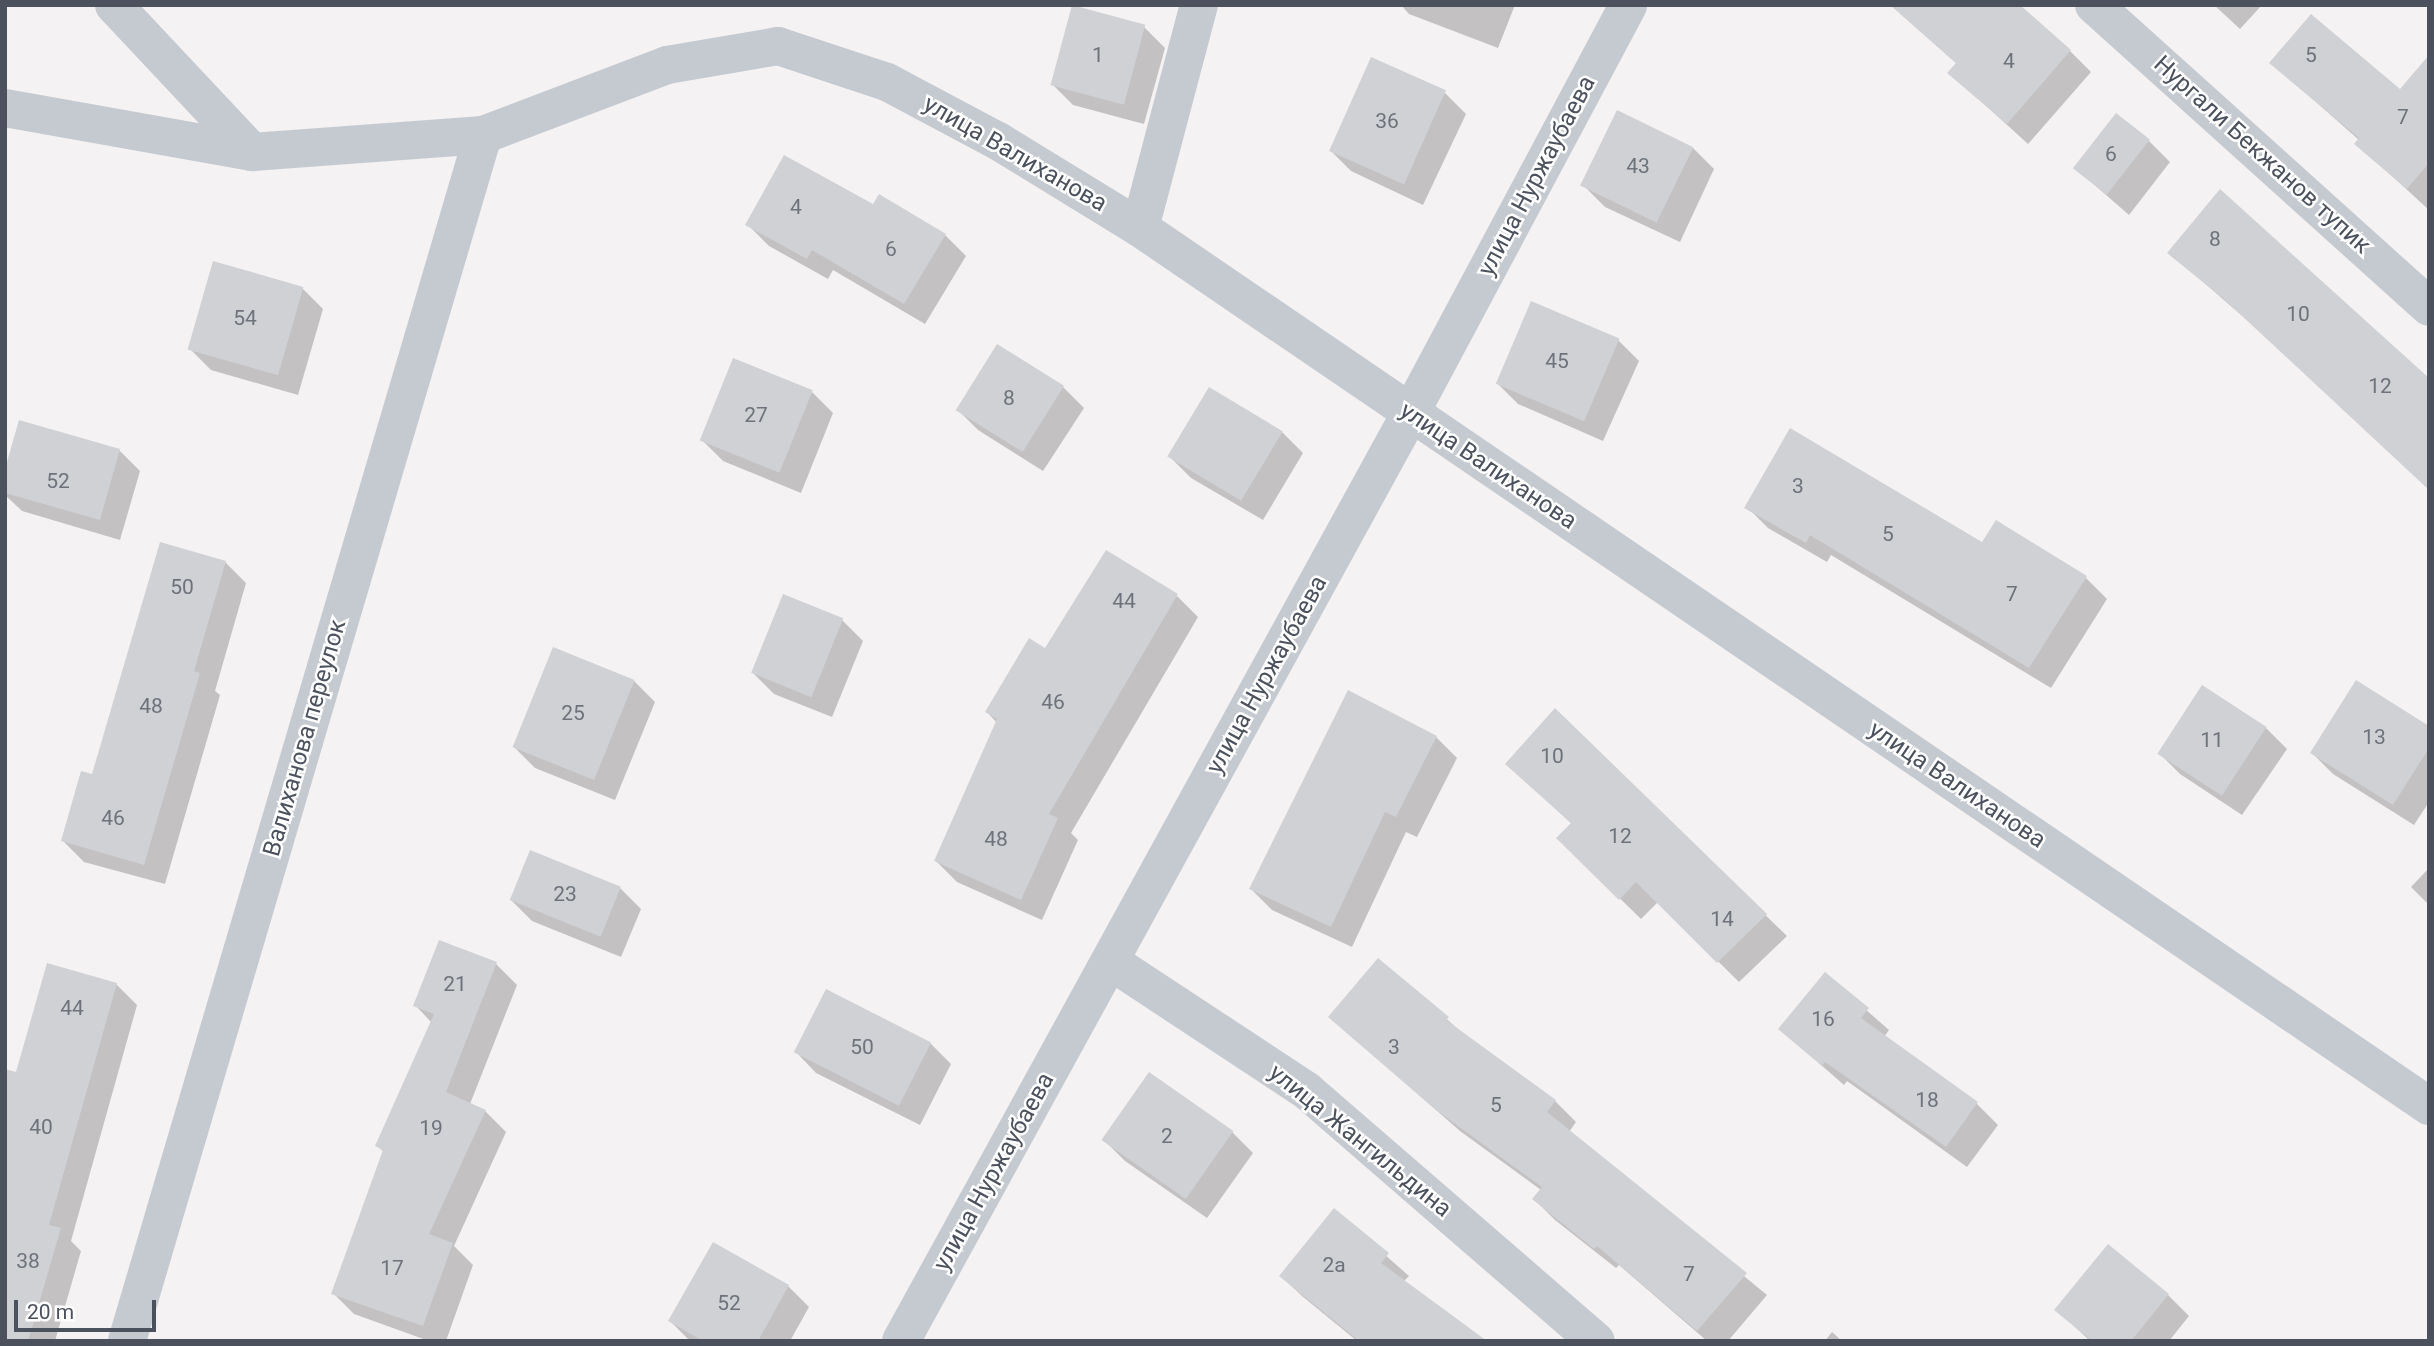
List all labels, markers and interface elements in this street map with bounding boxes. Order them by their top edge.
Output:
house number: 1 [1092,42,1104,68]
house number: 5 [2305,42,2317,68]
house number: 4 [2003,48,2015,74]
street label: Нургали Бекжанов тупик [2148,50,2376,260]
street label: улица Нуржаубаева [1472,71,1602,281]
street label: улица Валиханова [918,90,1112,218]
house number: 7 [2397,104,2409,130]
house number: 36 [1375,108,1399,134]
house number: 6 [2105,141,2117,167]
house number: 43 [1626,153,1650,179]
house number: 4 [790,194,802,220]
house number: 8 [2209,226,2221,252]
house number: 6 [885,236,897,262]
house number: 10 [2286,301,2310,327]
house number: 54 [233,305,257,331]
house number: 45 [1545,348,1569,374]
house number: 12 [2368,373,2392,399]
house number: 8 [1003,385,1015,411]
street label: улица Валиханова [1394,396,1582,536]
house number: 27 [744,402,768,428]
house number: 52 [46,468,70,494]
house number: 3 [1792,473,1804,499]
house number: 5 [1882,521,1894,547]
street label: улица Нуржаубаева [1201,571,1333,779]
house number: 50 [170,574,194,600]
house number: 7 [2006,581,2018,607]
house number: 44 [1112,588,1136,614]
street label: Валиханова переулок [257,616,353,860]
house number: 46 [1041,689,1065,715]
house number: 48 [139,693,163,719]
house number: 25 [561,700,585,726]
street label: улица Валиханова [1863,715,2051,855]
house number: 13 [2362,724,2386,750]
house number: 11 [2200,727,2224,753]
house number: 10 [1540,743,1564,769]
house number: 46 [101,805,125,831]
house number: 12 [1608,823,1632,849]
house number: 48 [984,826,1008,852]
house number: 23 [553,881,577,907]
house number: 14 [1710,906,1734,932]
house number: 21 [443,971,467,997]
house number: 44 [60,995,84,1021]
house number: 16 [1811,1006,1835,1032]
house number: 50 [850,1034,874,1060]
house number: 3 [1388,1034,1400,1060]
street label: улица Жангильдина [1263,1059,1457,1223]
street label: улица Нуржаубаева [928,1068,1060,1276]
house number: 18 [1915,1087,1939,1113]
house number: 5 [1490,1092,1502,1118]
house number: 40 [29,1114,53,1140]
house number: 19 [419,1115,443,1141]
house number: 2 [1161,1123,1173,1149]
house number: 38 [16,1248,40,1274]
house number: 2а [1322,1252,1346,1278]
house number: 17 [380,1255,404,1281]
house number: 7 [1683,1261,1695,1287]
scale bar [18,1286,159,1330]
house number: 52 [717,1290,741,1316]
text: 20 m [27,1300,74,1324]

